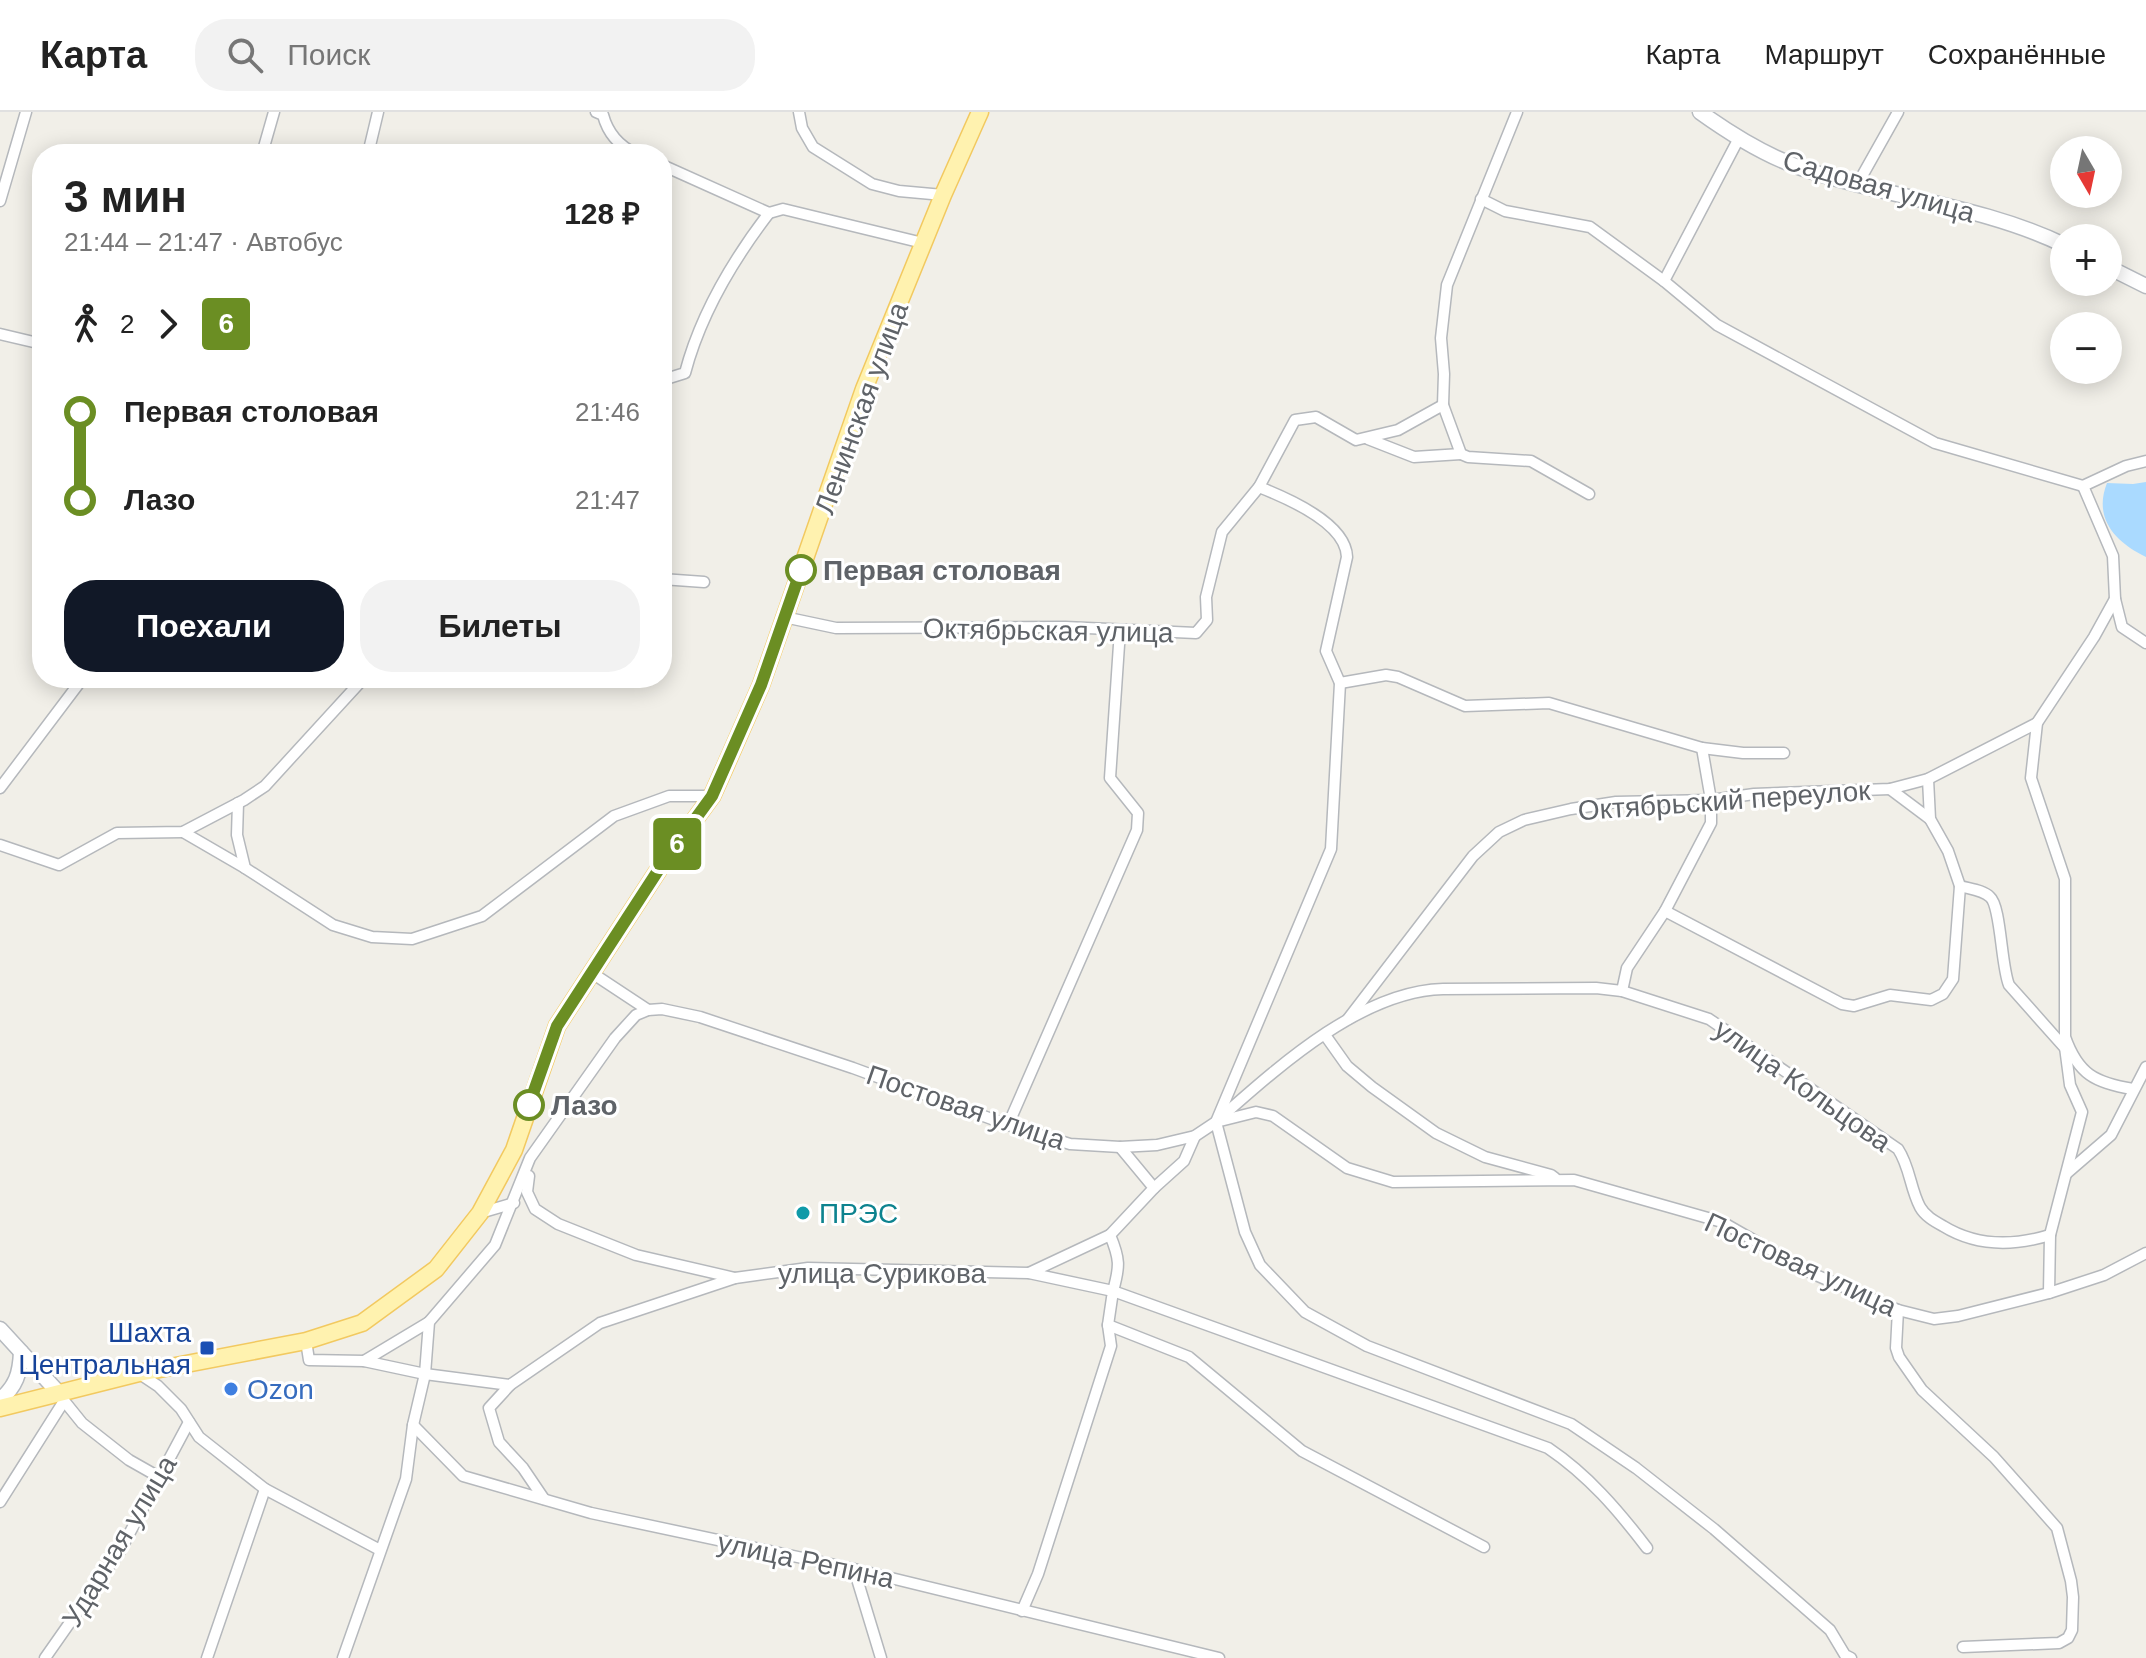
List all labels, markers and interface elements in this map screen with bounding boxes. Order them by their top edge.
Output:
search box [195,19,755,91]
icon: search [223,33,267,77]
text: Карта [40,34,147,76]
text: Поиск [287,38,370,71]
text: Карта [1645,39,1720,70]
text: Маршрут [1764,39,1884,70]
text: Сохранённые [1928,39,2106,70]
north arrow [2050,136,2122,208]
map controls [2050,136,2122,384]
street label: Садовая улица [1779,144,1979,229]
text: 3 мин [64,172,187,221]
text: 128 ₽ [564,197,640,230]
button: + [2050,224,2122,296]
text: 21:44 – 21:47 · Автобус [64,227,343,257]
street label: Ленинская улица [809,298,914,518]
icon: walk [64,302,108,346]
icon: forward [146,302,190,346]
text: 6 [218,308,234,339]
text: 2 [120,309,134,339]
button: − [2050,312,2122,384]
text: Первая столовая [124,395,379,428]
text: 21:46 [575,397,640,427]
text: Лазо [124,483,195,516]
text: 21:47 [575,485,640,515]
marker: Первая столовая [786,555,816,585]
place label: Первая столовая [823,555,1061,586]
button: Поехали [64,580,344,672]
button: Билеты [360,580,640,672]
street label: Октябрьская улица [922,613,1174,648]
street label: Октябрьский переулок [1577,775,1872,826]
line badge: 6 [651,818,703,870]
text: 6 [669,828,685,859]
street label: улица Кольцова [1708,1013,1897,1158]
street label: Постовая улица [863,1059,1070,1156]
marker: Лазо [514,1090,544,1120]
place label: Лазо [551,1090,618,1121]
place label: ПРЭС [819,1198,898,1229]
marker: ПРЭС [794,1204,812,1222]
street label: Постовая улица [1700,1206,1902,1323]
street label: улица Сурикова [778,1258,986,1289]
place label: Шахта Центральная [18,1317,191,1380]
marker: Шахта Центральная [198,1339,216,1357]
place label: Ozon [247,1374,314,1405]
marker: Ozon [222,1380,240,1398]
street label: Ударная улица [56,1450,183,1632]
street label: улица Репина [715,1527,897,1594]

